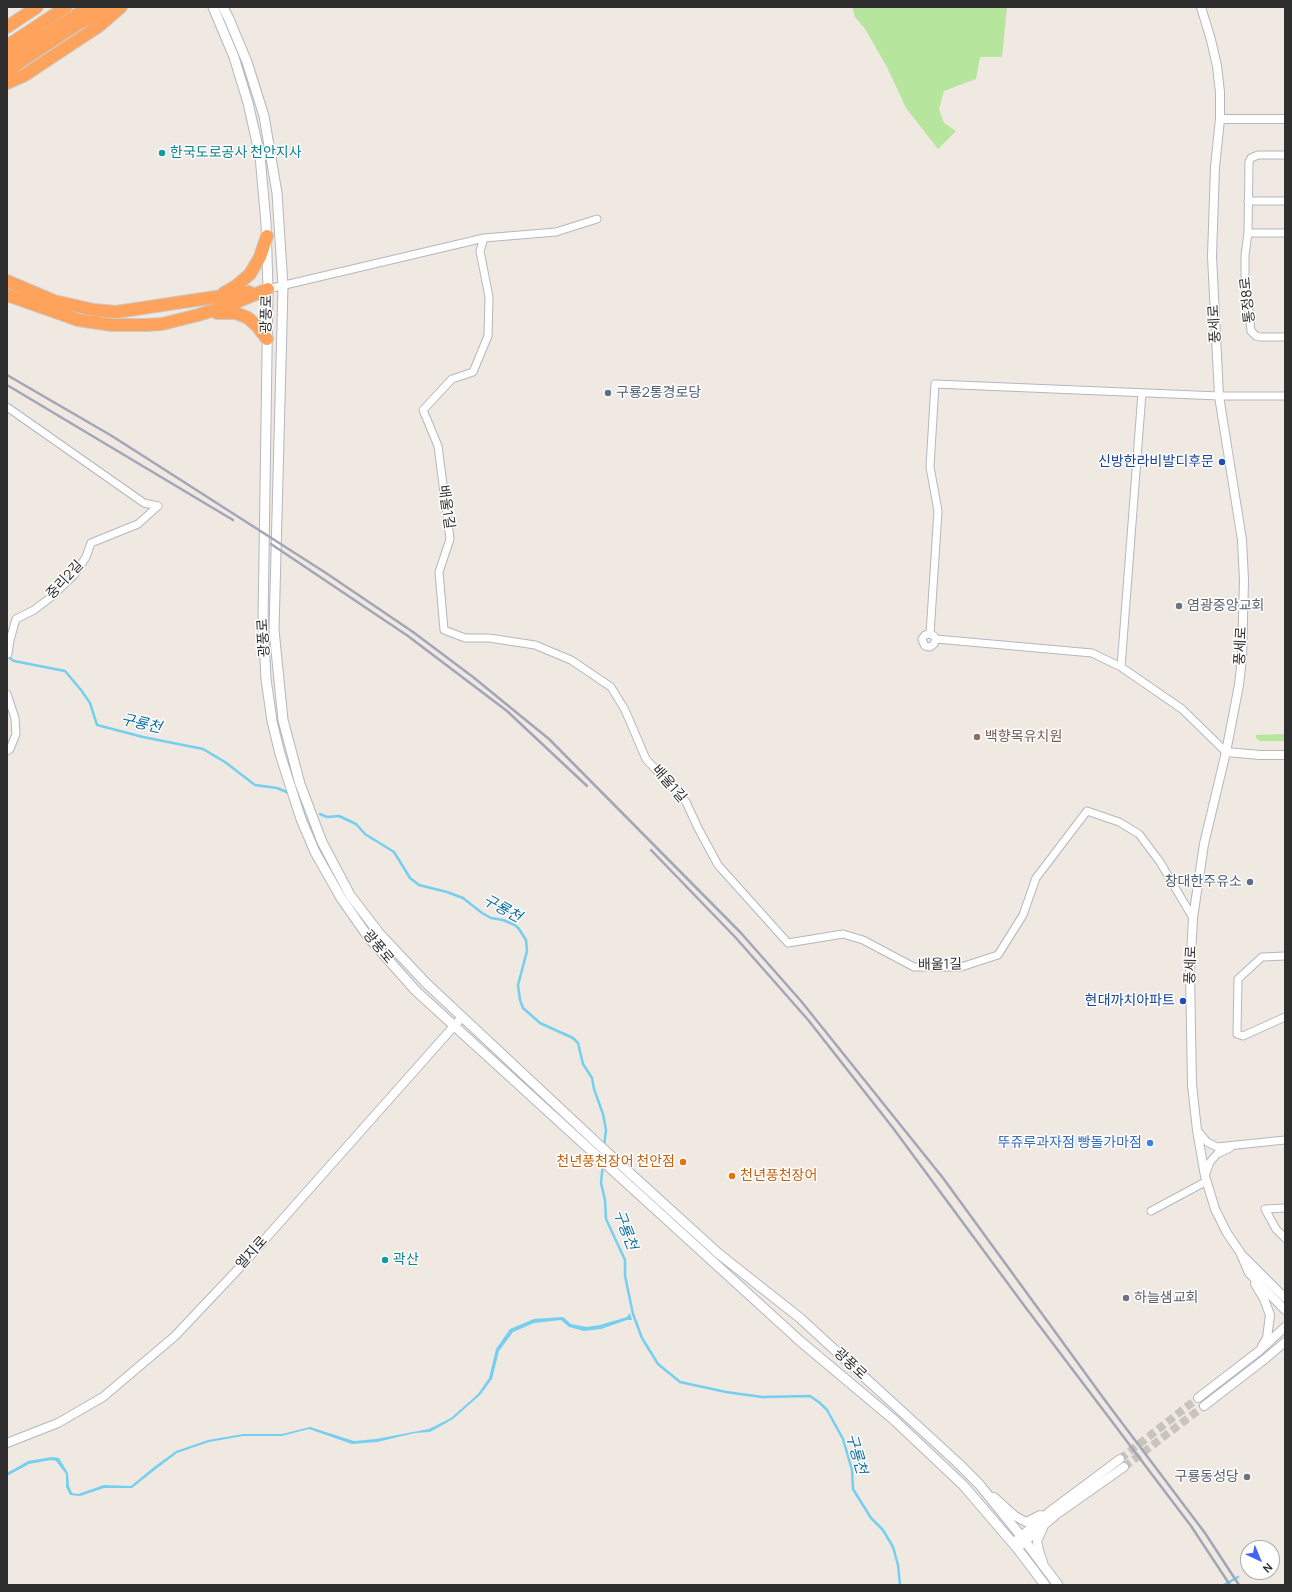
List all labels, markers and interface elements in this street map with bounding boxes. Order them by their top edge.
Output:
place label: 한국도로공사 천안지사 [170,145,302,161]
marker: 한국도로공사 천안지사 [157,148,167,158]
street label: 통정8로 [1237,276,1259,324]
street label: 광풍로 [258,295,276,333]
street label: 풍세로 [1206,304,1224,344]
place label: 구룡2통경로당 [616,385,701,401]
marker: 구룡2통경로당 [603,388,613,398]
place label: 신방한라비발디후문 [1098,454,1214,470]
marker: 신방한라비발디후문 [1217,457,1227,467]
street label: 배울1길 [435,484,457,530]
street label: 중리2길 [43,557,87,603]
place label: 염광중앙교회 [1187,598,1264,614]
marker: 염광중앙교회 [1174,601,1184,611]
street label: 광풍로 [255,618,273,658]
street label: 풍세로 [1232,626,1250,666]
water label: 구룡천 [119,711,163,737]
place label: 백향목유치원 [985,729,1062,745]
marker: 백향목유치원 [972,732,982,742]
street label: 배울1길 [648,762,690,806]
place label: 창대한주유소 [1165,874,1242,890]
marker: 창대한주유소 [1245,877,1255,887]
water label: 구룡천 [480,891,524,927]
street label: 광풍로 [359,927,397,967]
street label: 풍세로 [1182,945,1200,985]
street label: 배울1길 [918,956,962,974]
place label: 현대까치아파트 [1085,993,1175,1009]
marker: 현대까치아파트 [1178,996,1188,1006]
place label: 뚜쥬루과자점 빵돌가마점 [998,1135,1142,1151]
marker: 뚜쥬루과자점 빵돌가마점 [1145,1138,1155,1148]
place label: 천년풍천장어 천안점 [556,1154,675,1170]
marker: 천년풍천장어 천안점 [678,1157,688,1167]
place label: 천년풍천장어 [740,1168,817,1184]
marker: 천년풍천장어 [727,1171,737,1181]
water label: 구룡천 [609,1207,641,1253]
street label: 엘지로 [233,1233,271,1273]
place label: 곽산 [393,1252,419,1268]
marker: 곽산 [380,1255,390,1265]
place label: 하늘샘교회 [1134,1290,1198,1306]
marker: 하늘샘교회 [1121,1293,1131,1303]
street label: 광풍로 [830,1345,870,1383]
water label: 구룡천 [842,1432,870,1476]
place label: 구룡동성당 [1175,1469,1239,1485]
marker: 구룡동성당 [1242,1472,1252,1482]
north arrow [1240,1540,1280,1580]
text: N [1260,1560,1276,1576]

